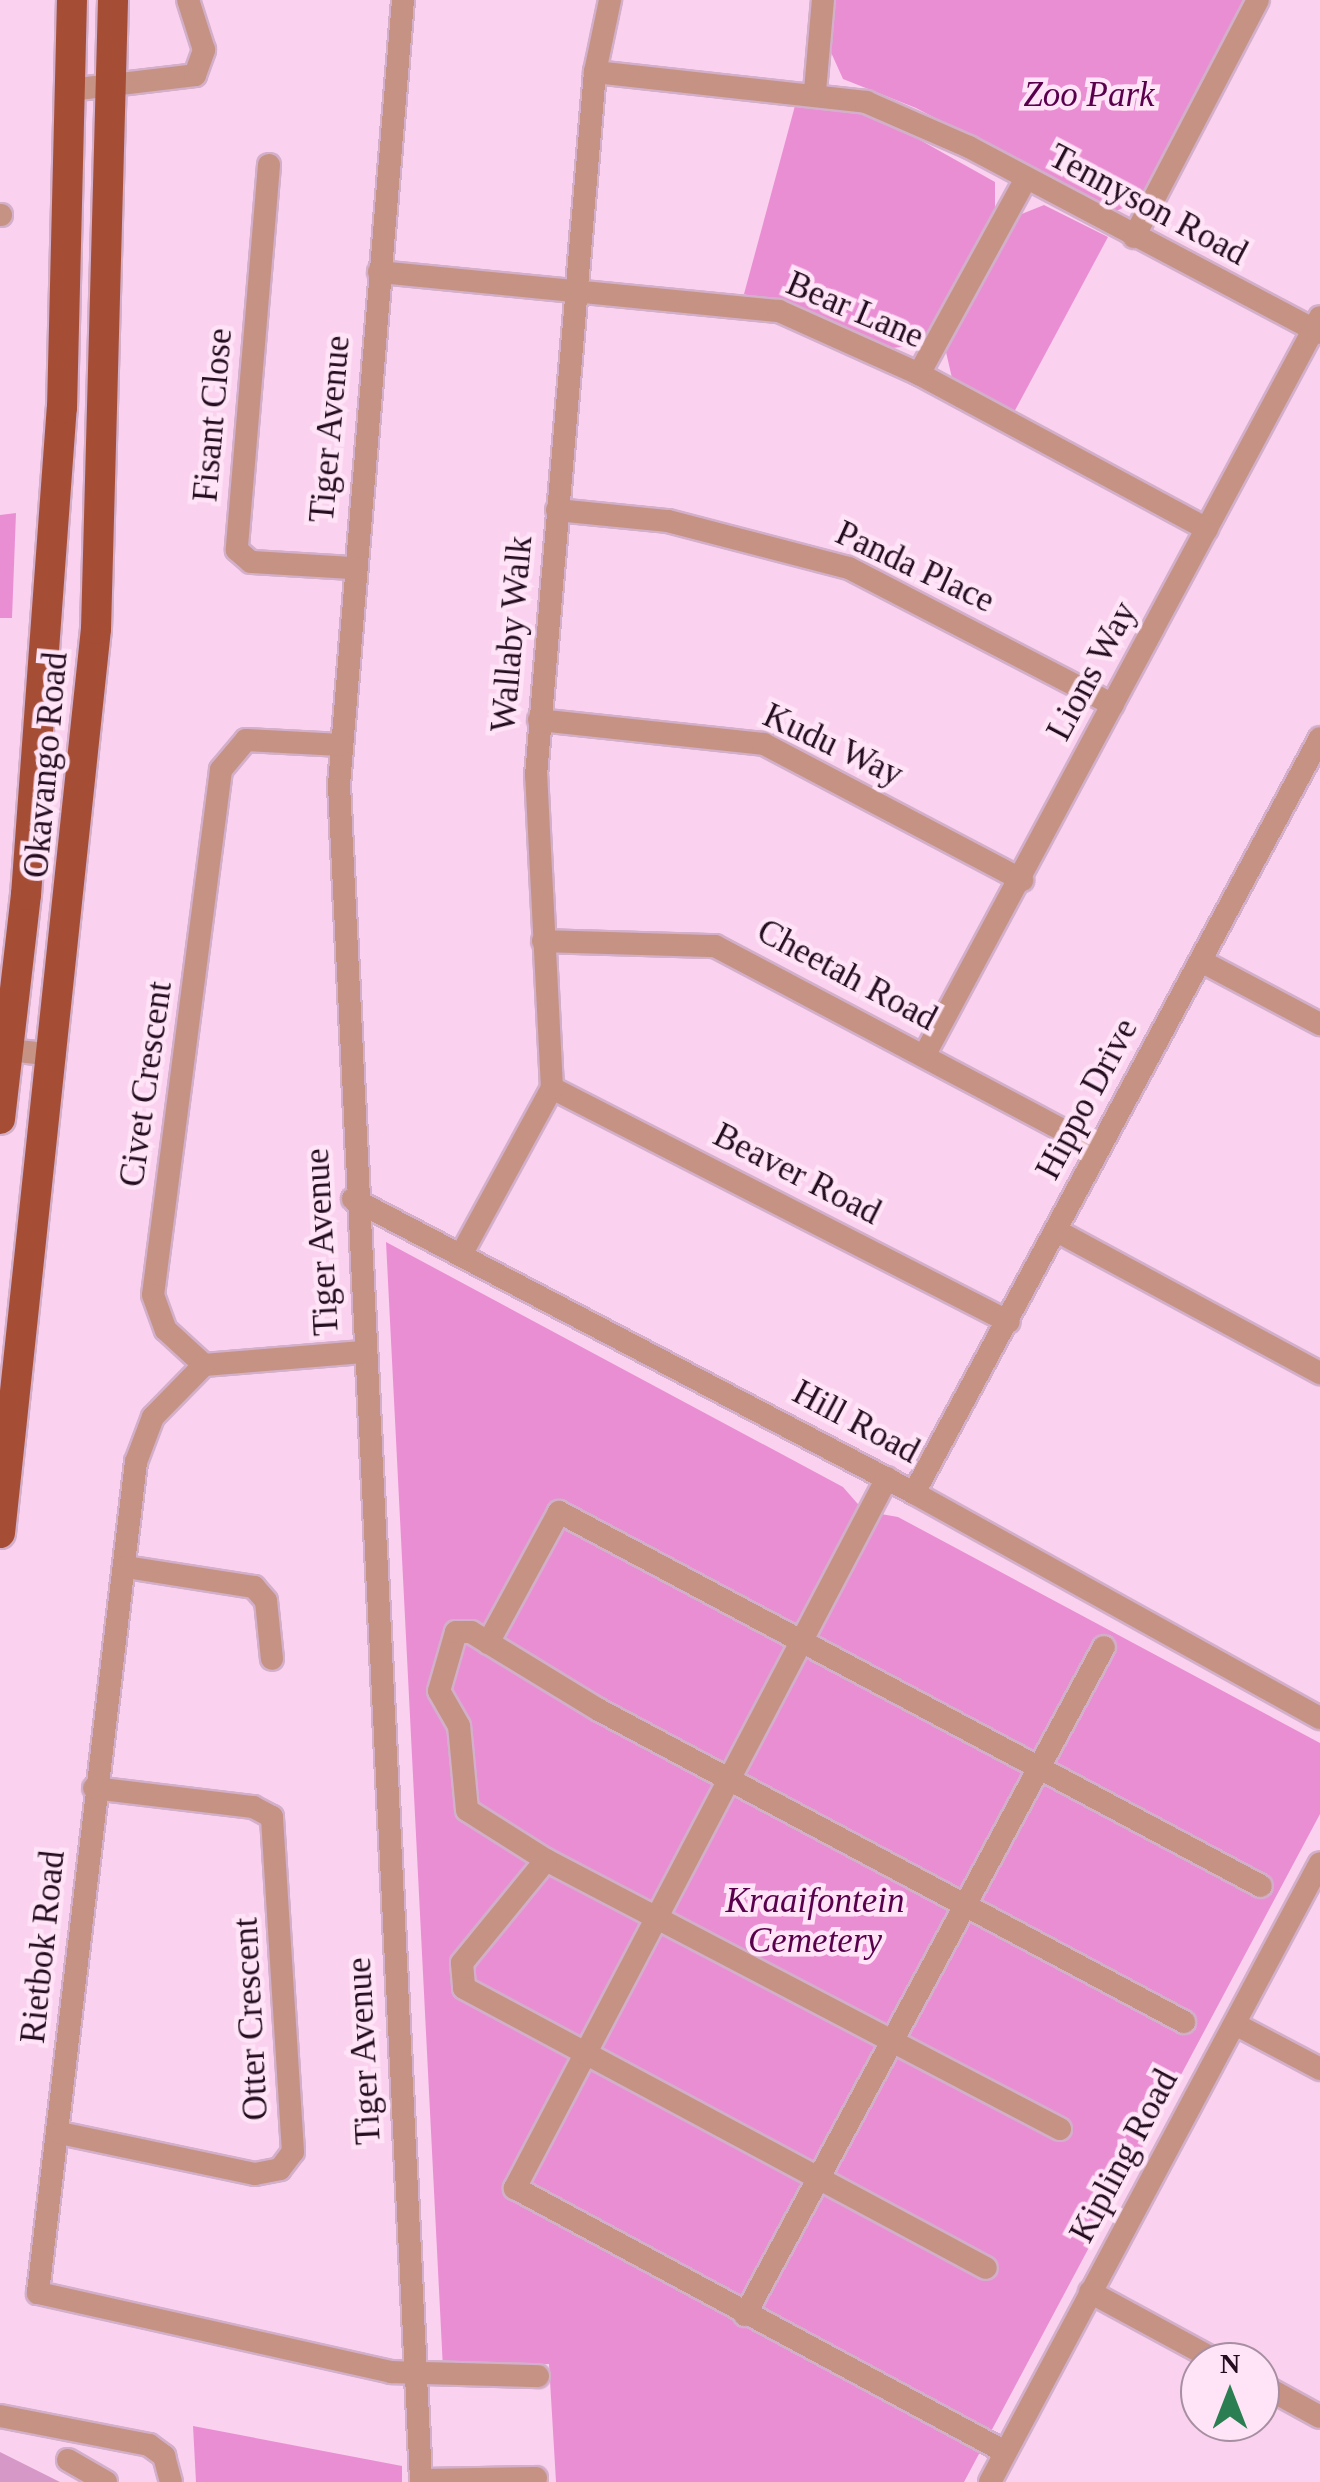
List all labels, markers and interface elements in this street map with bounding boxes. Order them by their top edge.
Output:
park label: Zoo Park [1023,74,1155,116]
street label: Tennyson Road [1042,135,1254,275]
street label: Bear Lane [780,262,930,358]
street label: Fisant Close [184,326,242,504]
street label: Tiger Avenue [301,333,359,525]
street label: Panda Place [829,512,1001,622]
street label: Wallaby Walk [482,534,542,734]
street label: Lions Way [1038,594,1146,748]
street label: Okavango Road [15,650,77,880]
street label: Kudu Way [756,694,910,796]
street label: Cheetah Road [750,910,944,1040]
street label: Civet Crescent [111,979,181,1189]
street label: Hippo Drive [1027,1011,1147,1187]
street label: Beaver Road [707,1114,887,1234]
street label: Tiger Avenue [296,1146,348,1338]
street label: Hill Road [786,1371,926,1473]
street label: Rietbok Road [12,1849,74,2045]
park label: Kraaifontein Cemetery [726,1880,904,1962]
street label: Otter Crescent [225,1916,277,2122]
street label: Tiger Avenue [338,1955,390,2147]
street label: Kipling Road [1061,2062,1187,2250]
north arrow [1180,2342,1280,2442]
text: N [1220,2348,1240,2379]

